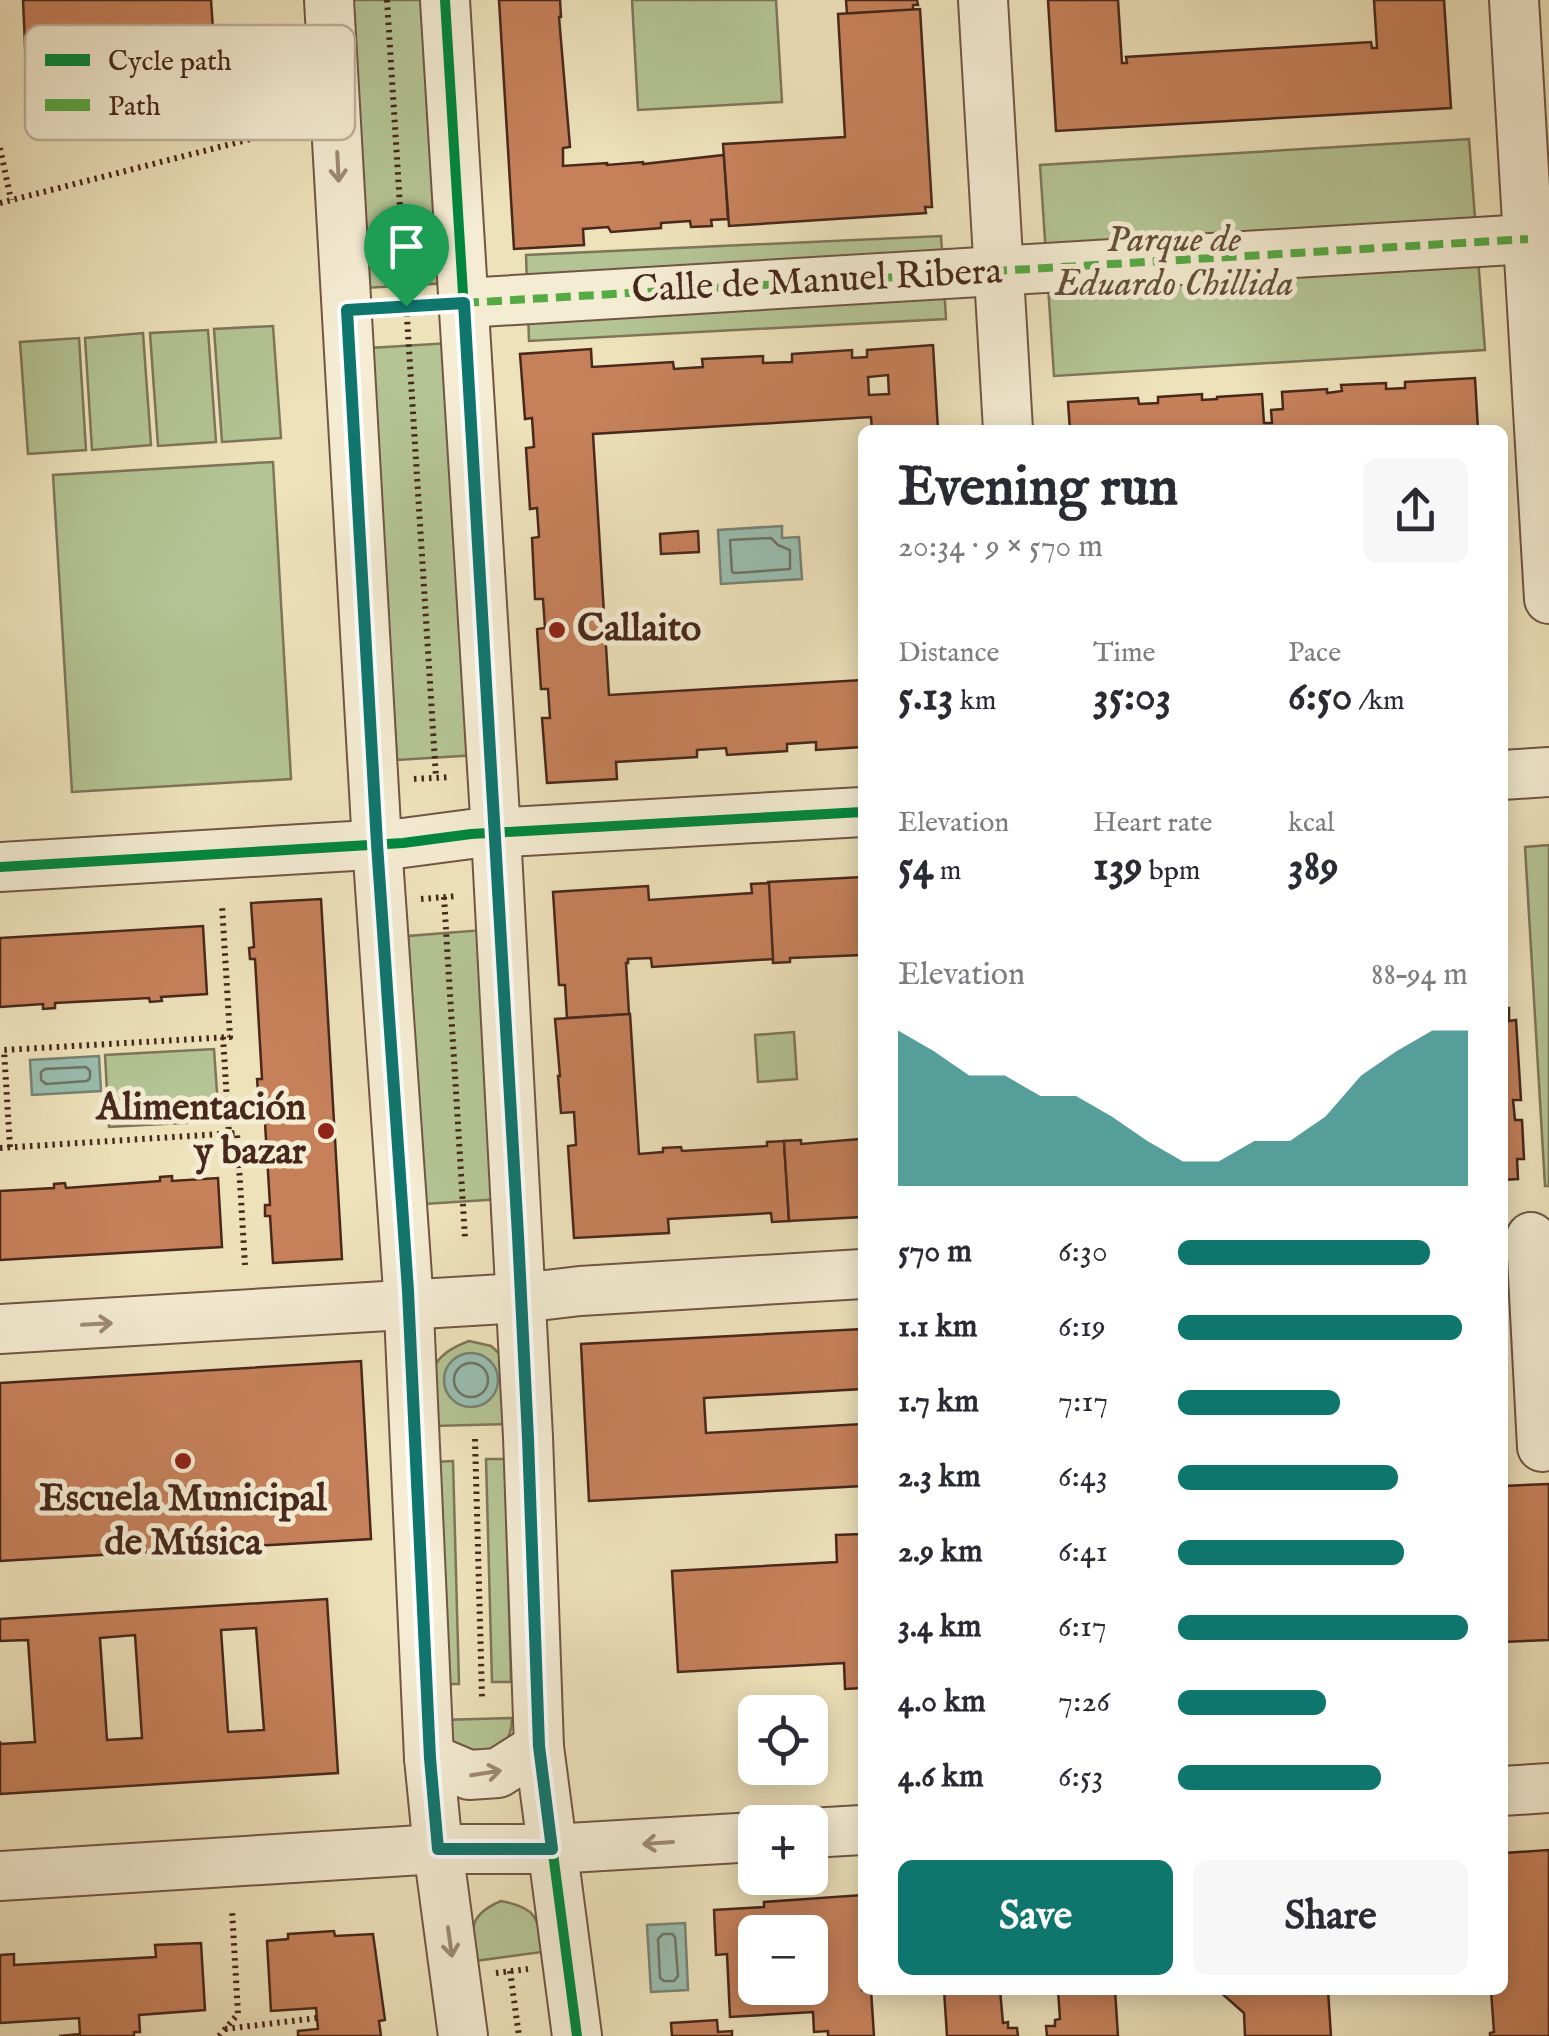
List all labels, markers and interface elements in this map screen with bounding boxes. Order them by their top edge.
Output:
legend [25,25,355,140]
text: Cycle path [108,45,232,80]
text: Path [108,90,161,125]
one-way arrow [329,151,348,183]
pin [364,204,449,307]
park label: Parque de Eduardo Chillida [1053,217,1294,309]
icon: arrive [379,219,434,274]
street label: Calle de Manuel Ribera [631,248,1004,316]
text: Evening run [898,454,1178,524]
button: share [1363,458,1468,563]
text: 20:34 · 9 × 570 m [898,527,1103,568]
place label: Callaito [577,606,701,654]
marker: Callaito [546,619,568,641]
text: Distance [898,636,999,671]
text: Time [1093,636,1155,671]
text: Pace [1288,636,1341,671]
text: 5.13 [898,671,954,724]
text: 35:03 [1093,671,1171,724]
text: 6:50 [1288,671,1352,724]
text: km [954,684,996,719]
text: /km [1352,684,1405,719]
text: Elevation [898,806,1009,841]
text: Heart rate [1093,806,1212,841]
text: kcal [1288,806,1335,841]
text: 54 [898,841,934,894]
text: 139 [1093,841,1143,894]
text: 389 [1288,841,1339,894]
text: m [934,854,961,889]
text: bpm [1143,854,1200,889]
text: Elevation [898,955,1025,996]
text: 88–94 m [1371,955,1468,996]
place label: Alimentación y bazar [95,1085,307,1177]
marker: Alimentación y bazar [315,1120,337,1142]
text: 570 m [898,1232,972,1273]
text: 6:30 [1058,1232,1108,1273]
text: 1.1 km [898,1307,978,1348]
text: 6:19 [1058,1307,1106,1348]
one-way arrow [81,1314,113,1333]
text: 1.7 km [898,1382,979,1423]
text: 7:17 [1058,1382,1108,1423]
marker: Escuela Municipal de Música [172,1450,194,1472]
text: 2.3 km [898,1457,981,1498]
text: 6:43 [1058,1457,1108,1498]
place label: Escuela Municipal de Música [39,1476,327,1568]
text: 2.9 km [898,1532,983,1573]
text: 6:41 [1058,1532,1108,1573]
text: 3.4 km [898,1607,982,1648]
text: 6:17 [1058,1607,1107,1648]
text: 4.0 km [898,1682,986,1723]
text: 7:26 [1058,1682,1110,1723]
map controls [738,1695,828,2005]
button: locate [738,1695,828,1785]
text: 4.6 km [898,1757,984,1798]
text: 6:53 [1058,1757,1103,1798]
one-way arrow [469,1763,502,1781]
button: + [738,1805,828,1895]
one-way arrow [642,1834,674,1853]
button: Save [898,1860,1173,1975]
button: Share [1193,1860,1468,1975]
button: − [738,1915,828,2005]
one-way arrow [442,1926,460,1958]

